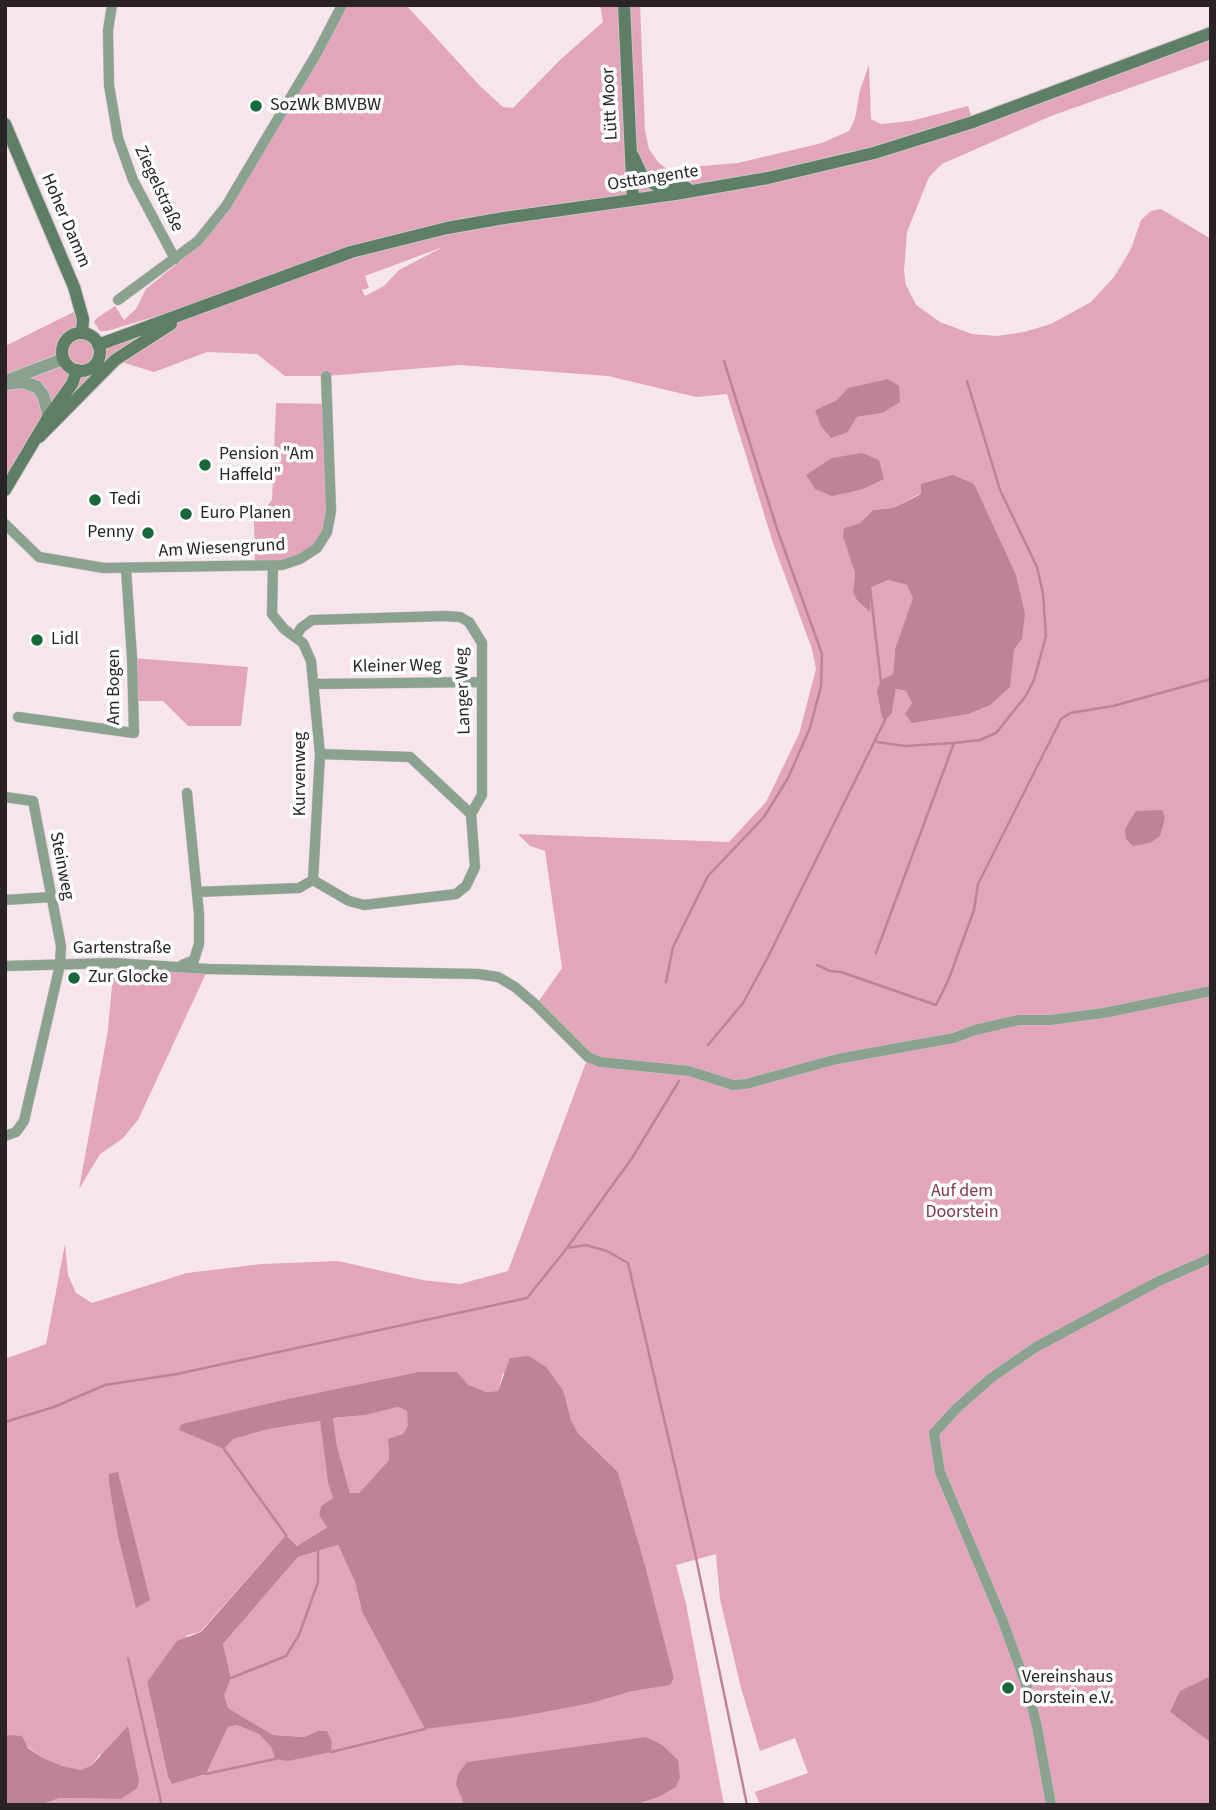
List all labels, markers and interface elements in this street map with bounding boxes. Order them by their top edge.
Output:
street label: Lütt Moor [598,67,624,141]
place label: SozWk BMVBW [270,95,381,117]
marker: SozWk BMVBW [248,98,264,114]
street label: Ziegelstraße [129,142,187,236]
street label: Osttangente [606,161,700,197]
street label: Hoher Damm [36,171,94,271]
place label: Pension "Am Haffeld" [219,444,314,486]
marker: Pension "Am Haffeld" [197,457,213,473]
place label: Tedi [109,489,141,511]
marker: Tedi [87,492,103,508]
place label: Euro Planen [200,503,291,525]
marker: Euro Planen [178,506,194,522]
place label: Penny [87,522,134,544]
marker: Penny [140,525,156,541]
street label: Am Wiesengrund [158,535,286,563]
place label: Lidl [51,629,79,651]
marker: Lidl [29,632,45,648]
street label: Langer Weg [452,647,476,735]
street label: Am Bogen [104,649,126,725]
street label: Kleiner Weg [352,655,442,679]
street label: Kurvenweg [290,732,312,816]
street label: Steinweg [44,830,78,902]
street label: Gartenstraße [73,938,171,960]
place label: Zur Glocke [88,967,168,989]
marker: Zur Glocke [66,970,82,986]
park label: Auf dem Doorstein [926,1181,998,1224]
place label: Vereinshaus Dorstein e.V. [1022,1667,1114,1710]
marker: Vereinshaus Dorstein e.V. [1000,1680,1016,1696]

